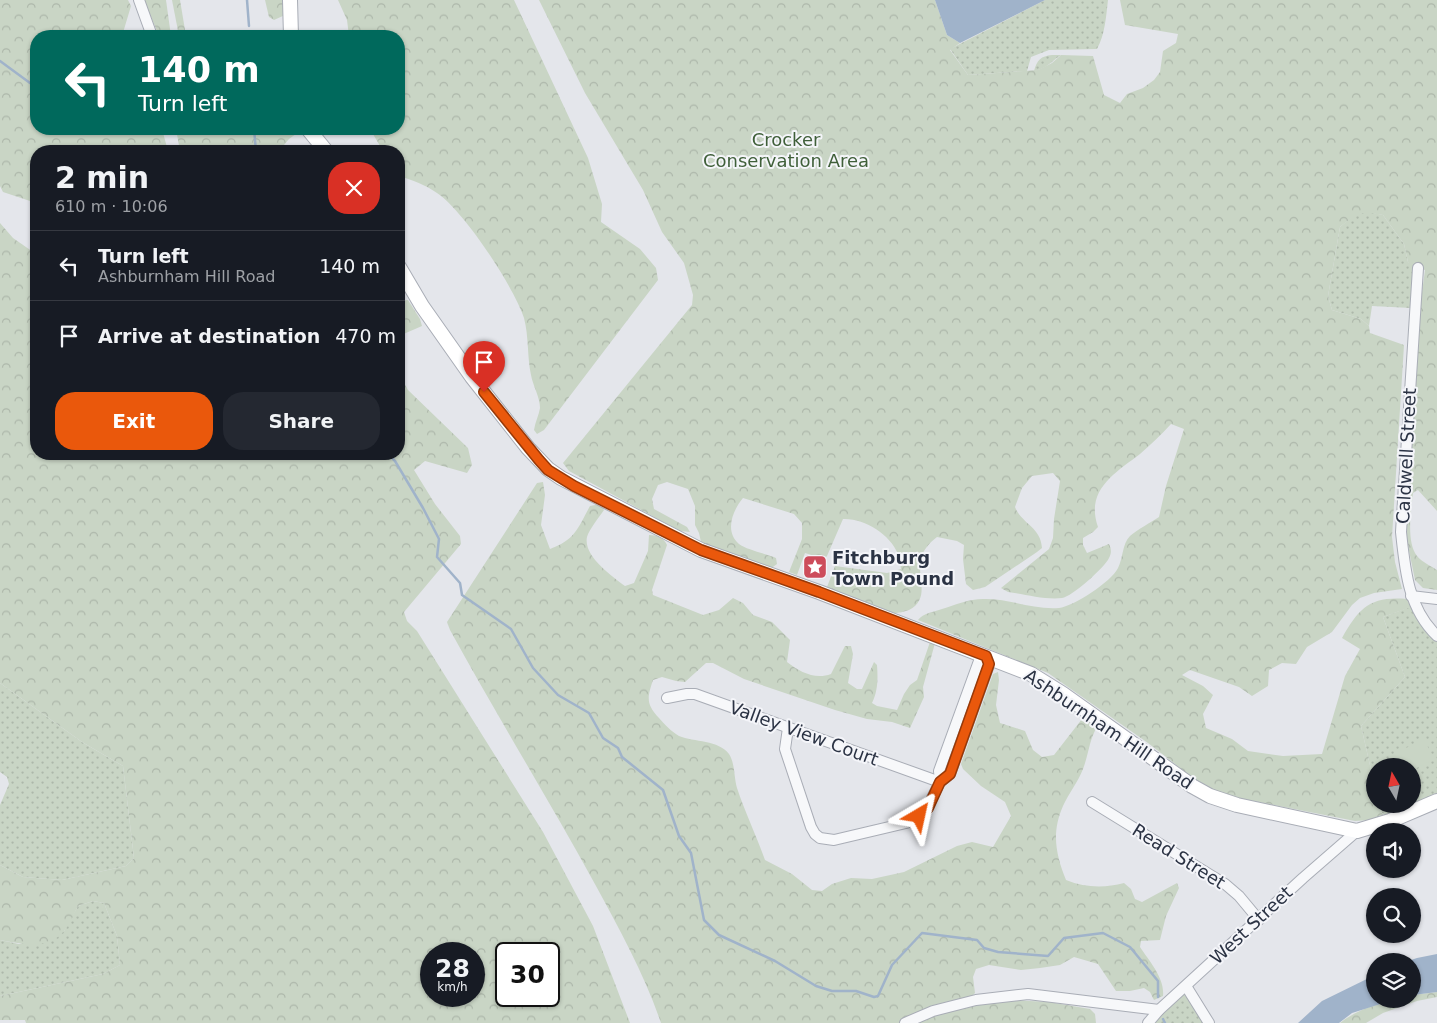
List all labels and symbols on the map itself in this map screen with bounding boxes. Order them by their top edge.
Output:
park label: Crocker Conservation Area [703,129,869,171]
pin [463,341,505,392]
street label: Caldwell Street [1392,387,1420,525]
place label: Fitchburg Town Pound [832,547,954,589]
place icon: Fitchburg Town Pound [802,554,828,580]
street label: Ashburnham Hill Road [1020,665,1198,793]
street label: Valley View Court [727,696,881,770]
north arrow [1366,758,1421,812]
position arrow [892,789,944,841]
street label: Read Street [1129,819,1229,893]
street label: West Street [1206,882,1296,968]
speed limit sign: 30 [495,942,560,1007]

